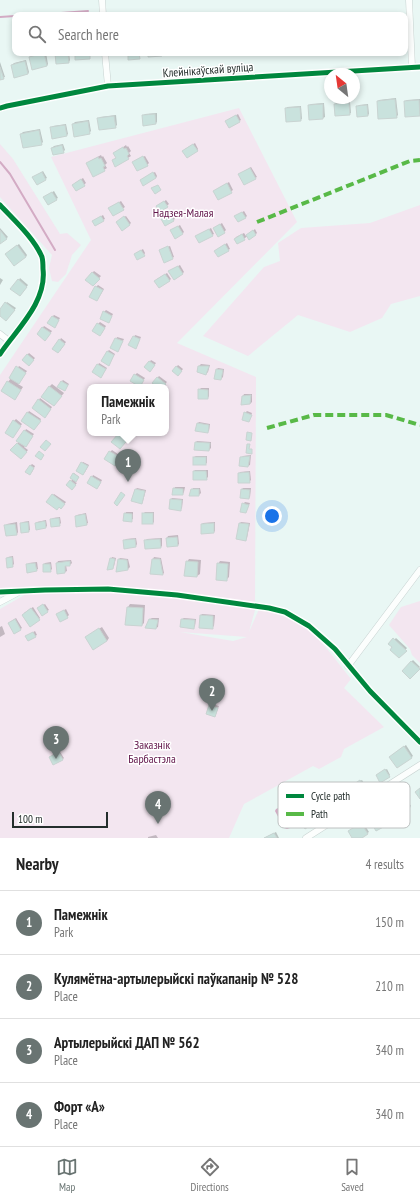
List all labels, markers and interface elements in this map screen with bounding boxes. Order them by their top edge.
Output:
search box [12,12,408,56]
icon: search [26,23,48,45]
text: Search here [58,25,119,44]
street label: Клейнікаўскай вуліца [162,59,254,80]
north arrow [324,68,360,104]
park label: Надзея-Малая [153,205,214,220]
popup [87,384,169,436]
text: Памежнік [101,392,155,411]
text: Park [101,411,121,428]
pin: 1 [115,449,141,482]
your location [262,506,282,526]
pin: 2 [199,678,225,711]
pin: 3 [43,726,69,759]
park label: Заказнік Барбастэла [128,737,176,766]
legend [278,782,410,828]
text: Cycle path [311,789,350,803]
pin: 4 [145,791,171,824]
text: Path [311,807,328,821]
scale bar [12,810,108,829]
text: 100 m [18,812,42,826]
text: Nearby [16,853,59,875]
text: 4 results [365,856,404,873]
text: Памежнік [54,905,108,924]
text: 1 [26,914,32,931]
text: 150 m [375,914,404,931]
text: Park [54,924,73,941]
text: Кулямётна-артылерыйскі паўкапанір № 528 [54,969,298,988]
text: 2 [26,978,32,995]
text: 210 m [375,978,404,995]
text: Place [54,988,78,1005]
text: Артылерыйскі ДАП № 562 [54,1033,200,1052]
text: 3 [26,1042,32,1059]
text: 340 m [375,1042,404,1059]
text: Place [54,1052,78,1069]
text: Форт «А» [54,1097,105,1116]
text: 4 [26,1106,32,1123]
text: 340 m [375,1106,404,1123]
text: Place [54,1116,78,1133]
tab: Map [56,1156,78,1194]
tab: Directions [191,1156,229,1194]
tab: Saved [341,1156,364,1194]

